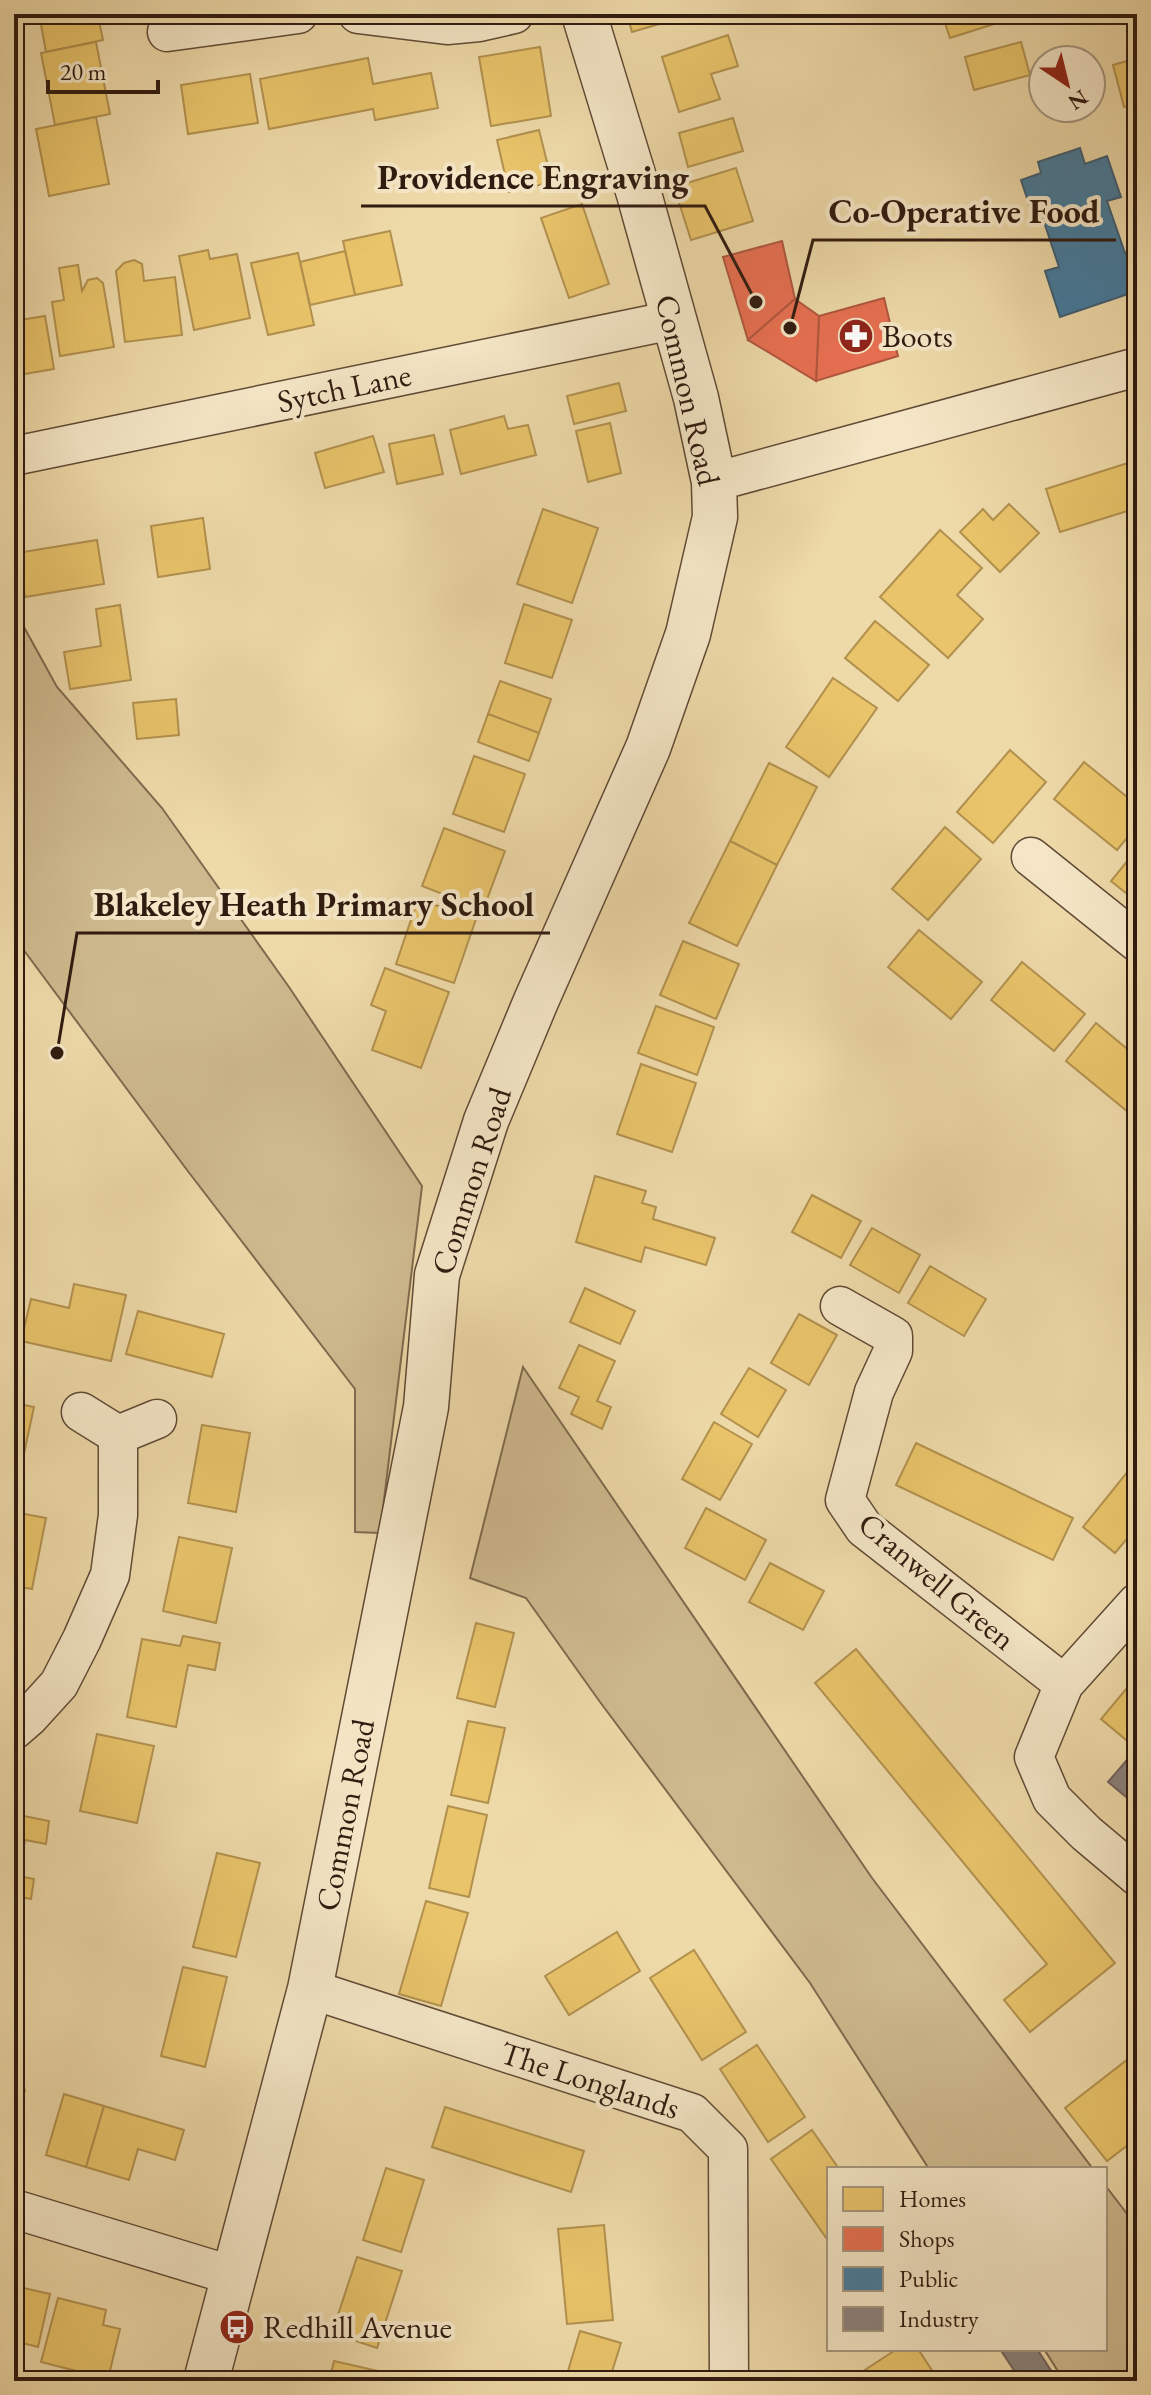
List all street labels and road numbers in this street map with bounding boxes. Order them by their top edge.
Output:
street label: Common Road [646,291,731,490]
street label: Sytch Lane [273,353,415,423]
street label: Common Road [421,1081,521,1280]
street label: Cranwell Green [850,1503,1025,1659]
street label: Common Road [306,1715,384,1914]
street label: The Longlands [495,2031,685,2129]

